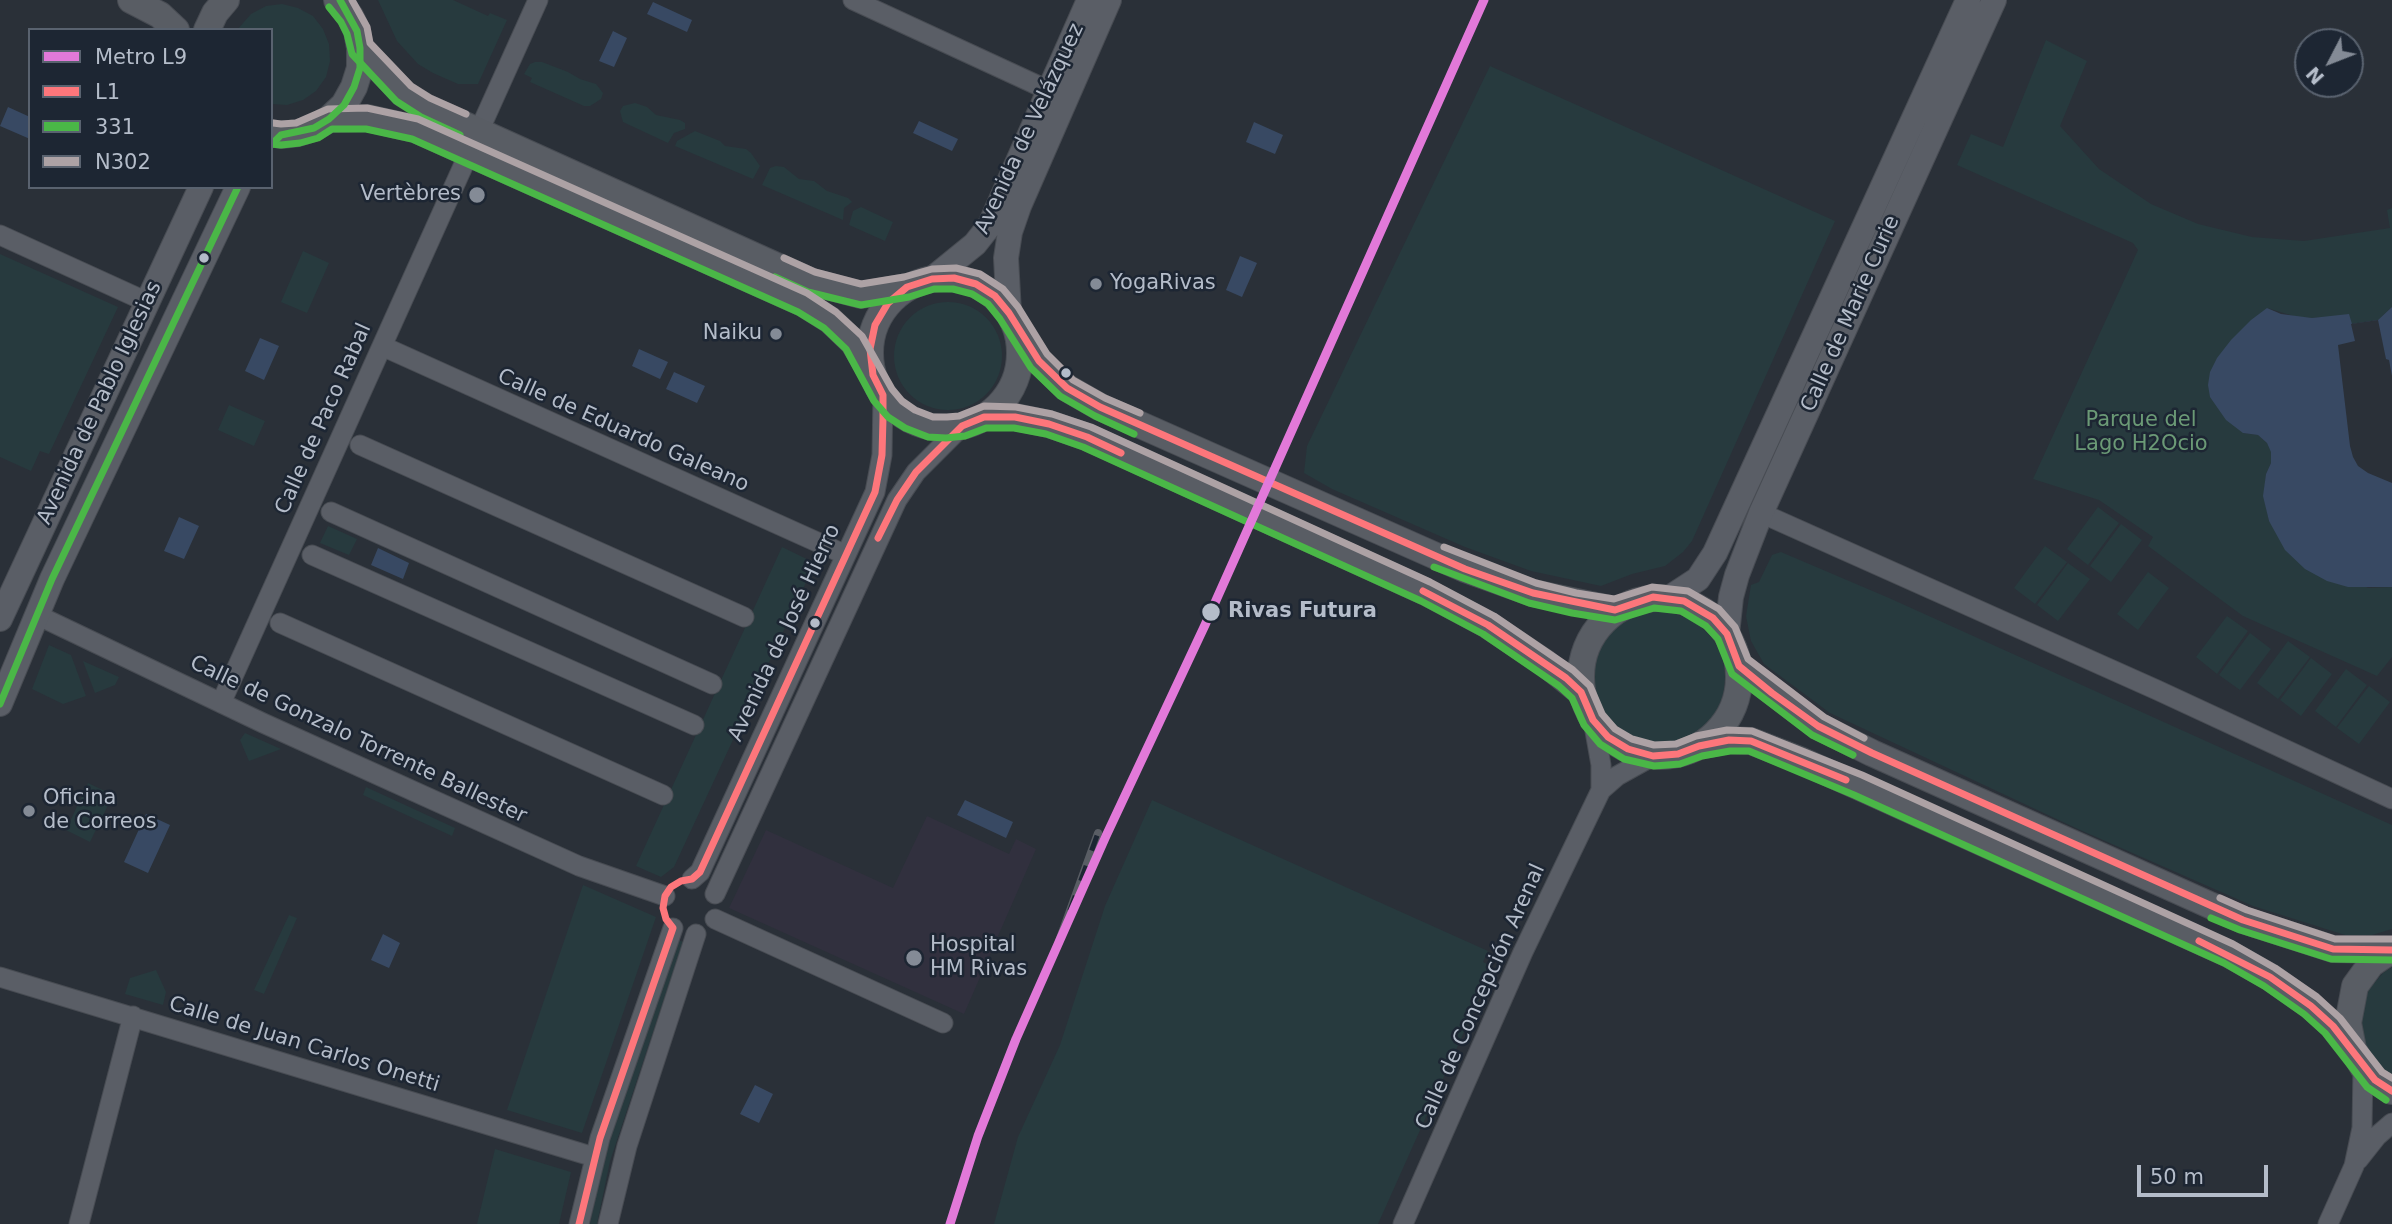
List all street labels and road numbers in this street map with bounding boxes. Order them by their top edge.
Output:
street label: Avenida de Velázquez [970,20,1090,238]
street label: Calle de Marie Curie [1796,212,1906,416]
street label: Avenida de Pablo Iglesias [32,277,168,529]
street label: Calle de Paco Rabal [271,320,377,518]
street label: Calle de Eduardo Galeano [493,364,753,498]
street label: Avenida de José Hierro [724,520,846,746]
street label: Calle de Gonzalo Torrente Ballester [186,651,530,829]
street label: Calle de Concepción Arenal [1411,860,1551,1134]
street label: Calle de Juan Carlos Onetti [166,992,442,1098]

